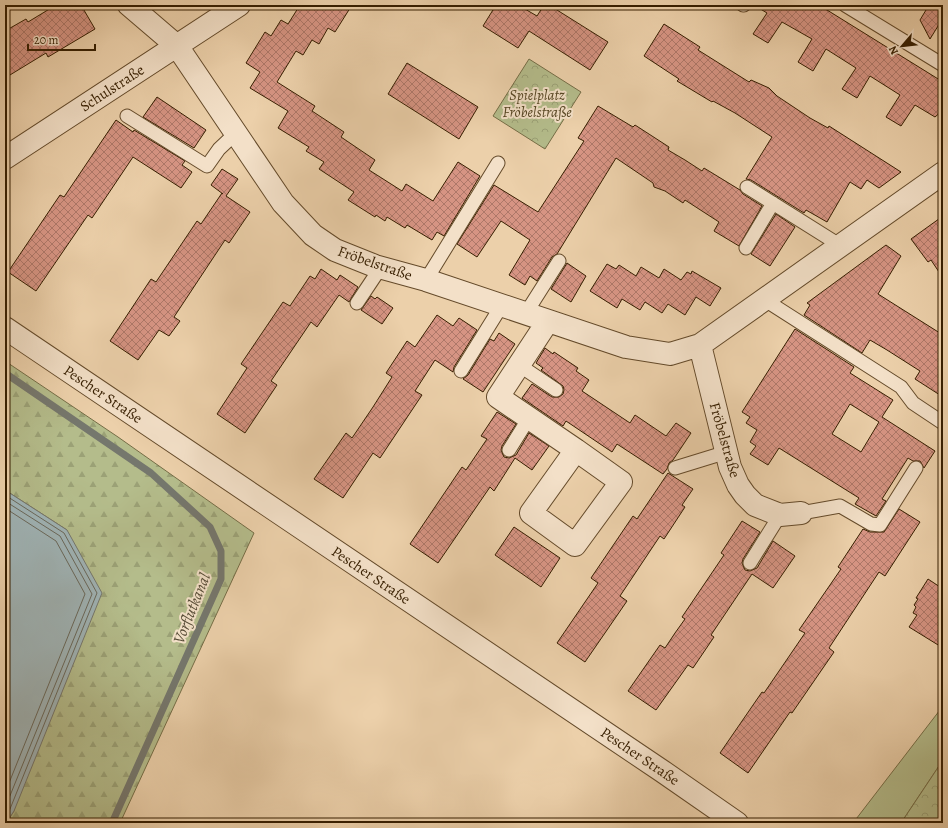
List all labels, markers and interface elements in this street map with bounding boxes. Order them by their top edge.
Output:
scale bar [28,26,95,52]
north arrow [882,26,922,66]
text: 20 m [34,32,58,48]
text: N [885,43,902,58]
street label: Schulstraße [76,60,148,116]
park label: Spielplatz Fröbelstraße [502,85,572,122]
street label: Fröbelstraße [335,241,415,285]
street label: Pescher Straße [60,360,147,428]
street label: Fröbelstraße [705,400,745,480]
street label: Pescher Straße [328,541,415,609]
water label: Vorflutkanal [168,570,216,647]
street label: Pescher Straße [597,722,684,790]

